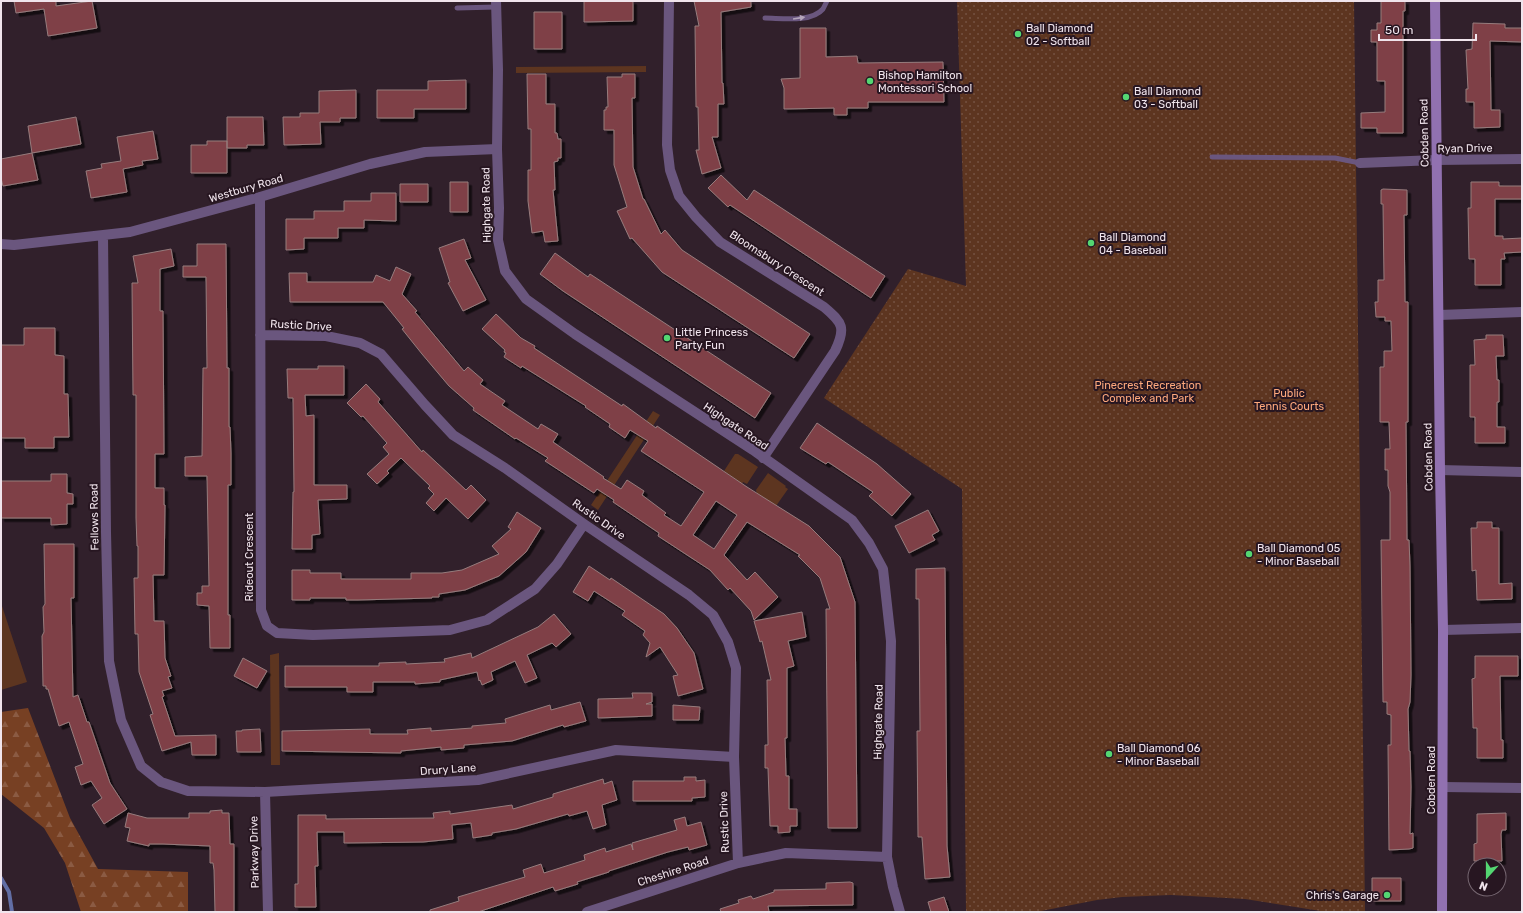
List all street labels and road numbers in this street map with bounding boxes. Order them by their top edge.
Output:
street label: Cobden Road [1417,99,1432,167]
street label: Ryan Drive [1437,142,1493,155]
street label: Highgate Road [479,167,494,243]
street label: Westbury Road [208,172,285,205]
street label: Bloomsbury Crescent [727,228,827,299]
street label: Rustic Drive [270,317,332,334]
street label: Highgate Road [701,400,771,453]
street label: Cobden Road [1421,423,1436,491]
street label: Fellows Road [87,483,102,551]
street label: Rustic Drive [570,496,628,542]
street label: Rideout Crescent [243,512,256,601]
street label: Highgate Road [871,684,886,760]
street label: Cobden Road [1425,746,1438,814]
street label: Drury Lane [420,761,476,778]
street label: Rustic Drive [717,791,732,853]
street label: Parkway Drive [247,816,262,888]
street label: Cheshire Road [636,854,710,889]

